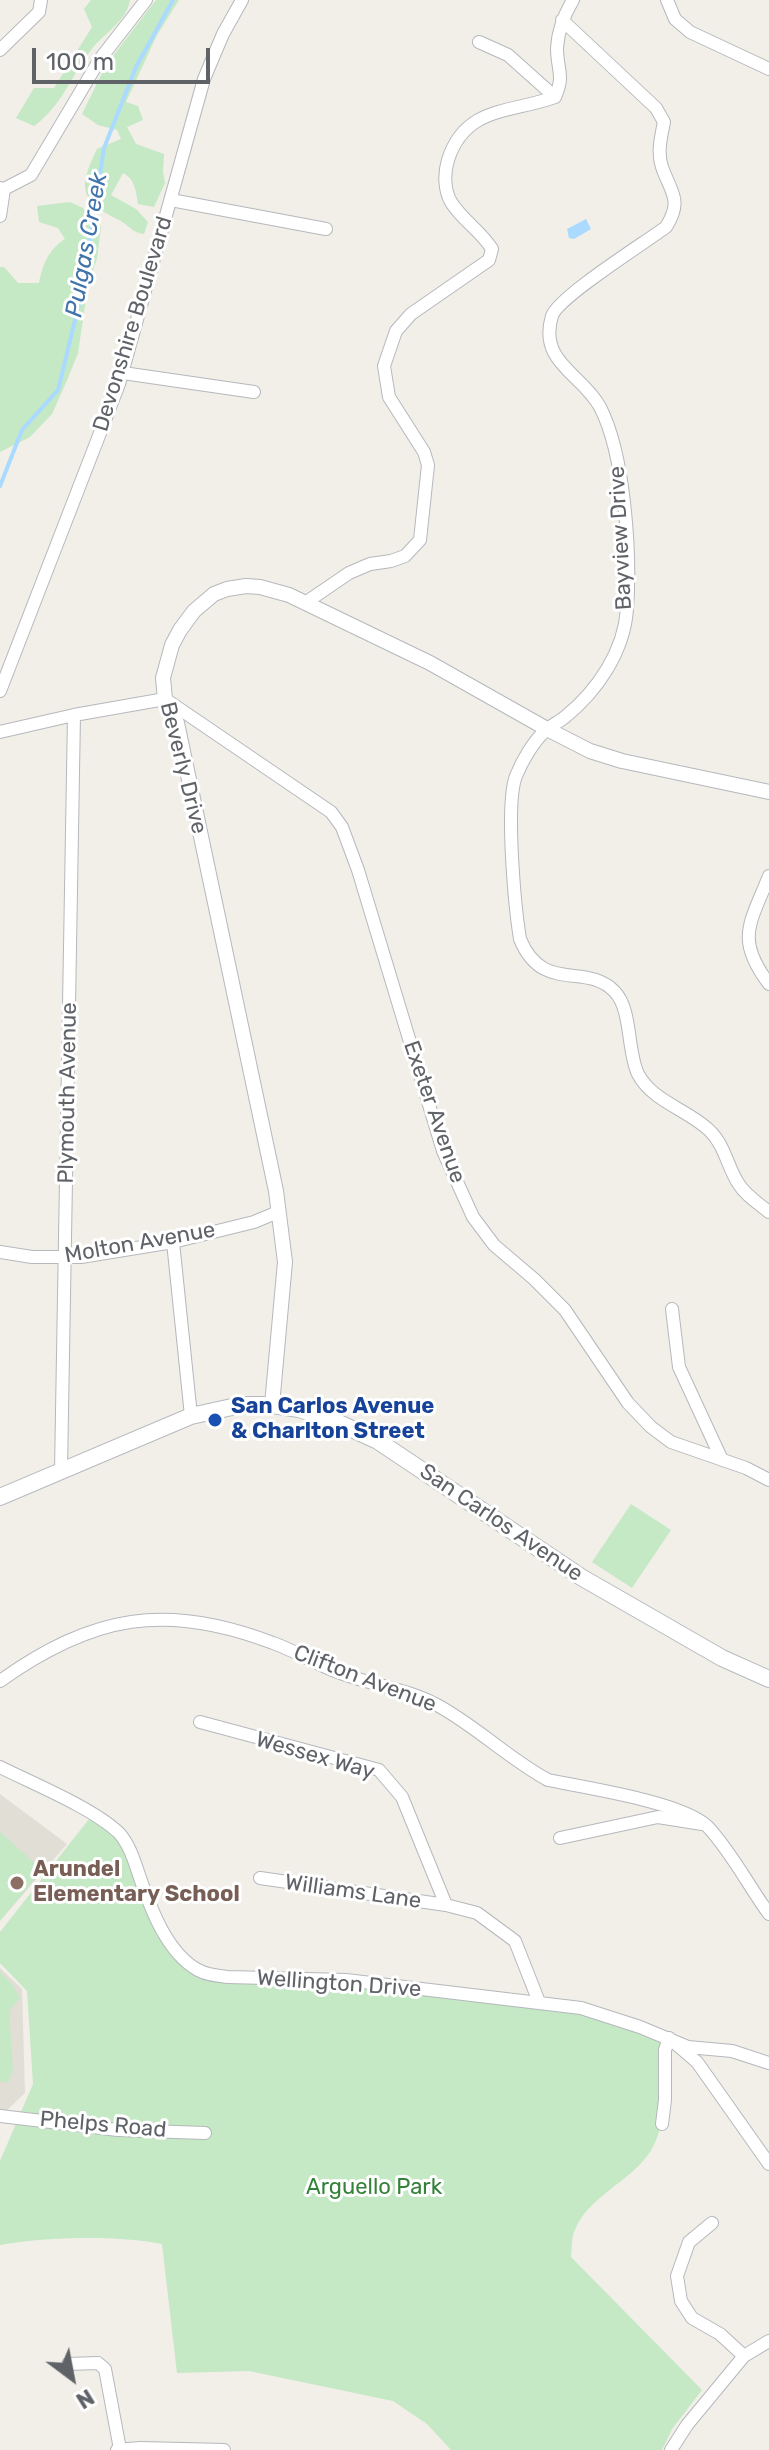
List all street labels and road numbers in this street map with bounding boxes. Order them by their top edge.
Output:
street label: Devonshire Boulevard [88,213,178,435]
street label: Bayview Drive [604,465,638,611]
street label: Beverly Drive [154,699,212,837]
street label: Plymouth Avenue [53,1002,83,1184]
street label: Exeter Avenue [397,1037,471,1187]
street label: Molton Avenue [63,1217,217,1269]
street label: San Carlos Avenue [414,1459,588,1587]
street label: Clifton Avenue [290,1640,440,1718]
street label: Wessex Way [253,1726,377,1786]
street label: Williams Lane [283,1869,423,1915]
street label: Wellington Drive [256,1965,422,2003]
street label: Phelps Road [39,2106,167,2144]

